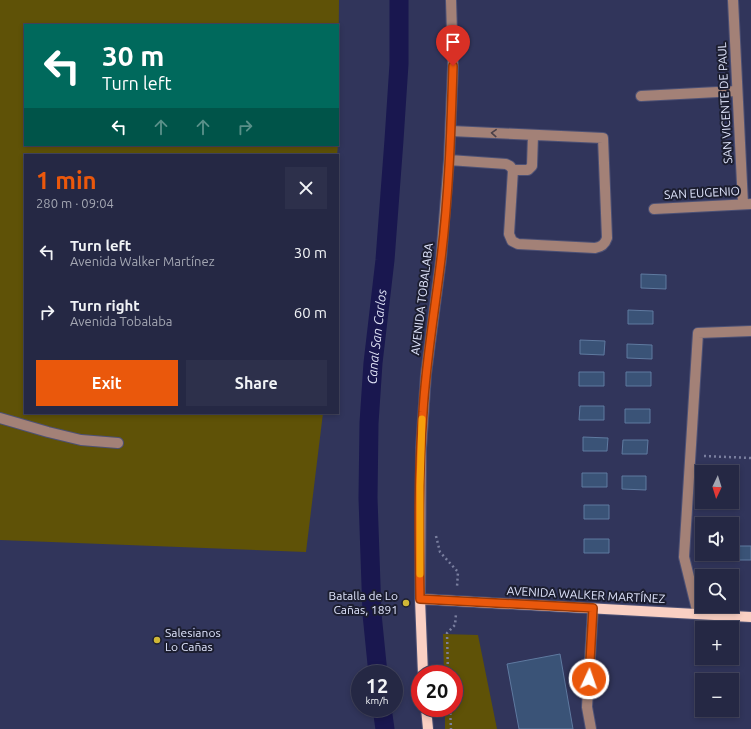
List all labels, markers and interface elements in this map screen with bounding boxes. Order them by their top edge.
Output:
pin [436,25,470,66]
icon: arrive [442,31,464,53]
icon: left [36,40,88,92]
text: 30 m [102,40,164,71]
street label: SAN VICENTE DE PAUL [715,42,734,164]
text: Turn left [102,73,172,93]
icon: left [108,116,130,138]
icon: ahead [150,116,172,138]
icon: ahead [192,116,214,138]
icon: right [234,116,256,138]
one-way arrow [491,128,497,137]
text: 1 min [36,167,97,194]
button: close [285,167,327,209]
street label: SAN EUGENIO [664,184,740,201]
text: 280 m · 09:04 [36,196,114,210]
text: Turn left [70,237,131,254]
icon: left [36,241,58,263]
street label: AVENIDA TOBALABA [408,242,435,356]
text: 30 m [294,244,327,261]
text: Avenida Walker Martínez [70,254,215,268]
water label: Canal San Carlos [365,288,389,385]
text: Turn right [70,297,140,314]
icon: right [36,301,58,323]
text: 60 m [294,304,327,321]
text: Avenida Tobalaba [70,314,173,328]
button: Exit [36,360,178,406]
button: Share [186,360,327,406]
north arrow [695,465,739,509]
map controls [695,465,739,717]
button: sound [695,517,739,561]
button: search [695,569,739,613]
street label: AVENIDA WALKER MARTÍNEZ [506,584,666,605]
place label: Batalla de Lo Cañas, 1891 [329,589,398,616]
marker: Batalla de Lo Cañas, 1891 [401,598,411,608]
button: + [695,621,739,665]
place label: Salesianos Lo Cañas [165,626,221,653]
marker: Salesianos Lo Cañas [152,635,162,645]
position arrow [568,658,610,700]
speed limit sign: 20 [411,665,463,717]
button: − [695,673,739,717]
text: 12 [366,674,388,697]
text: km/h [365,695,389,706]

